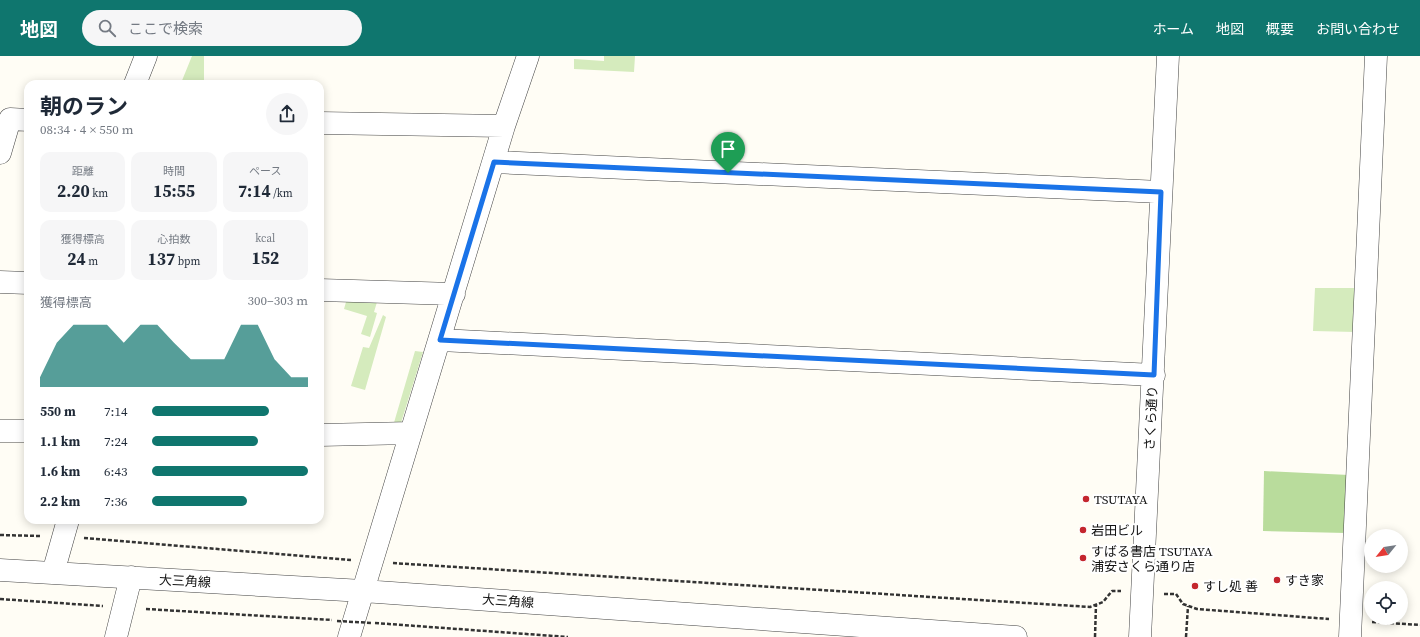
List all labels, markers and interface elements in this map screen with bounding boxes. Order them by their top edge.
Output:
search box [82,10,362,46]
text: 地図 [20,16,58,42]
icon: search [96,17,118,39]
text: ここで検索 [128,18,203,39]
text: ホーム [1152,19,1194,39]
text: 地図 [1216,19,1244,39]
text: 概要 [1266,19,1294,39]
text: お問い合わせ [1316,19,1400,39]
text: 朝のラン [40,91,128,121]
button: share [266,93,308,135]
text: 08:34 · 4 × 550 m [40,121,134,138]
pin [711,132,745,173]
icon: arrive [717,138,739,160]
text: 距離 [72,164,94,179]
text: 時間 [163,164,185,179]
text: ペース [249,164,282,179]
text: 2.20 [57,179,90,203]
text: 15:55 [153,179,195,203]
text: 7:14 [238,179,271,203]
text: km [90,186,108,201]
text: /km [271,186,293,201]
text: kcal [255,231,275,246]
text: 獲得標高 [61,232,105,247]
text: 心拍数 [157,232,190,247]
text: 152 [252,246,279,270]
text: 24 [67,247,86,271]
text: 137 [148,247,175,271]
text: m [86,254,98,269]
text: bpm [175,254,200,269]
text: 300–303 m [248,292,308,309]
text: 獲得標高 [40,294,92,311]
street label: さくら通り [1141,385,1161,451]
text: 550 m [40,403,76,420]
text: 7:14 [104,403,127,420]
text: 1.1 km [40,433,80,450]
text: 7:24 [104,433,127,450]
text: 1.6 km [40,463,80,480]
text: 6:43 [104,463,127,480]
place label: TSUTAYA [1094,491,1148,508]
text: 2.2 km [40,493,80,510]
text: 7:36 [104,493,127,510]
marker: TSUTAYA [1081,494,1091,504]
place label: 岩田ビル [1091,522,1143,539]
marker: 岩田ビル [1078,525,1088,535]
north arrow [1364,529,1408,573]
map controls [1364,529,1408,625]
place label: すばる書店 TSUTAYA 浦安さくら通り店 [1091,543,1213,575]
marker: すばる書店 TSUTAYA 浦安さくら通り店 [1078,553,1088,563]
street label: 大三角線 [159,571,211,591]
place label: すき家 [1285,572,1324,589]
marker: すき家 [1272,575,1282,585]
place label: すし処 善 [1203,578,1258,595]
marker: すし処 善 [1190,581,1200,591]
button: locate [1364,581,1408,625]
street label: 大三角線 [481,591,535,611]

